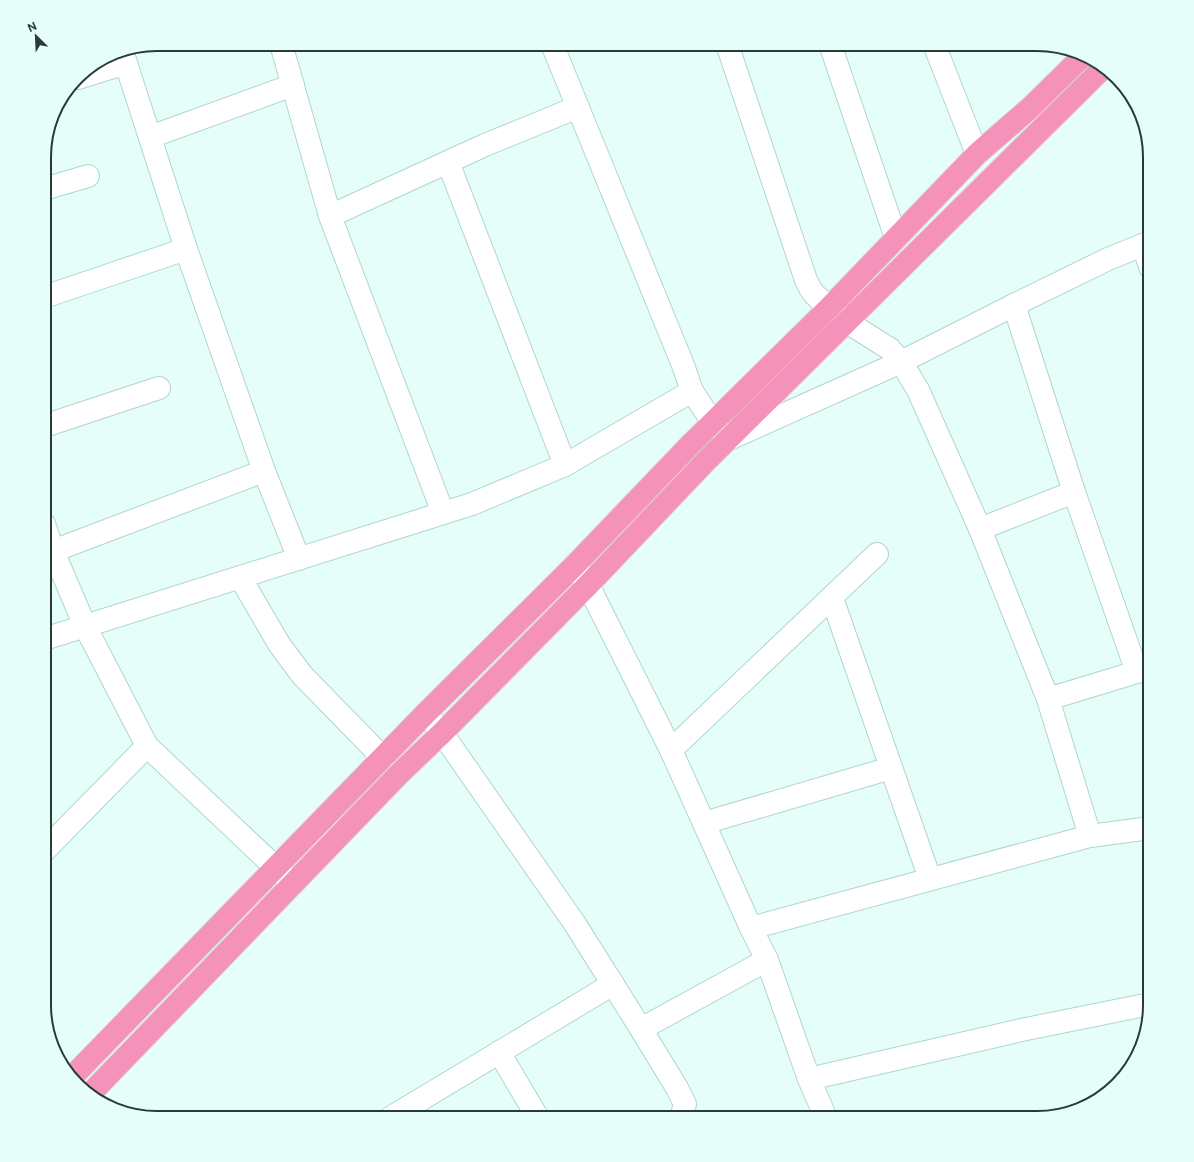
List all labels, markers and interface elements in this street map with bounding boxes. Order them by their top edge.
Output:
north arrow [16,16,56,56]
text: N [26,20,38,34]

